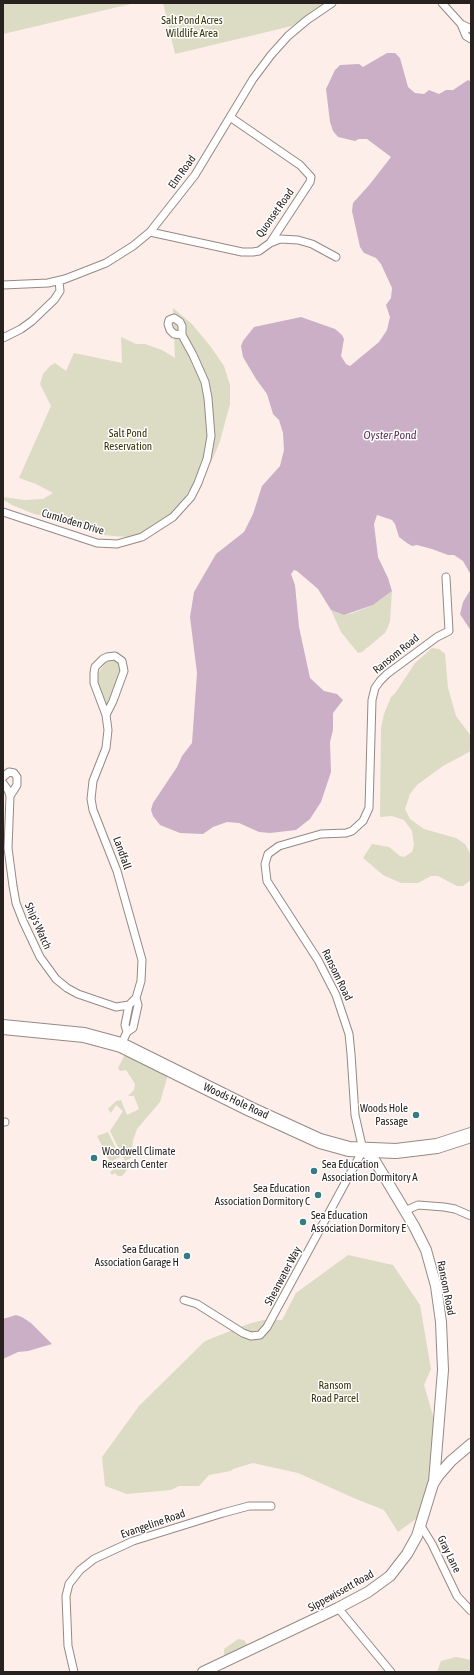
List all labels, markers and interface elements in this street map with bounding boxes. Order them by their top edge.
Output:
park label: Salt Pond Acres Wildlife Area [161,14,223,40]
street label: Elm Road [165,153,199,191]
street label: Quonset Road [253,186,297,240]
park label: Salt Pond Reservation [104,427,152,453]
water label: Oyster Pond [363,428,417,442]
street label: Cumloden Drive [40,506,106,538]
street label: Ransom Road [370,631,422,677]
street label: Landfall [110,835,134,871]
street label: Ship's Watch [22,901,54,951]
street label: Ransom Road [319,947,355,1003]
street label: Woods Hole Road [201,1080,271,1122]
place label: Woods Hole Passage [360,1102,408,1128]
marker: Woods Hole Passage [411,1110,421,1120]
place label: Woodwell Climate Research Center [102,1145,175,1171]
marker: Woodwell Climate Research Center [89,1153,99,1163]
place label: Sea Education Association Dormitory A [322,1158,418,1184]
marker: Sea Education Association Dormitory A [309,1166,319,1176]
place label: Sea Education Association Dormitory C [215,1182,310,1208]
marker: Sea Education Association Dormitory C [313,1190,323,1200]
place label: Sea Education Association Dormitory E [311,1209,406,1235]
marker: Sea Education Association Dormitory E [298,1217,308,1227]
place label: Sea Education Association Garage H [95,1243,179,1269]
street label: Shearwater Way [262,1244,304,1308]
marker: Sea Education Association Garage H [182,1251,192,1261]
street label: Ransom Road [434,1260,458,1316]
park label: Ransom Road Parcel [311,1379,359,1405]
street label: Evangeline Road [119,1507,187,1541]
street label: Gray Lane [434,1533,464,1575]
street label: Sippewissett Road [306,1567,376,1615]

